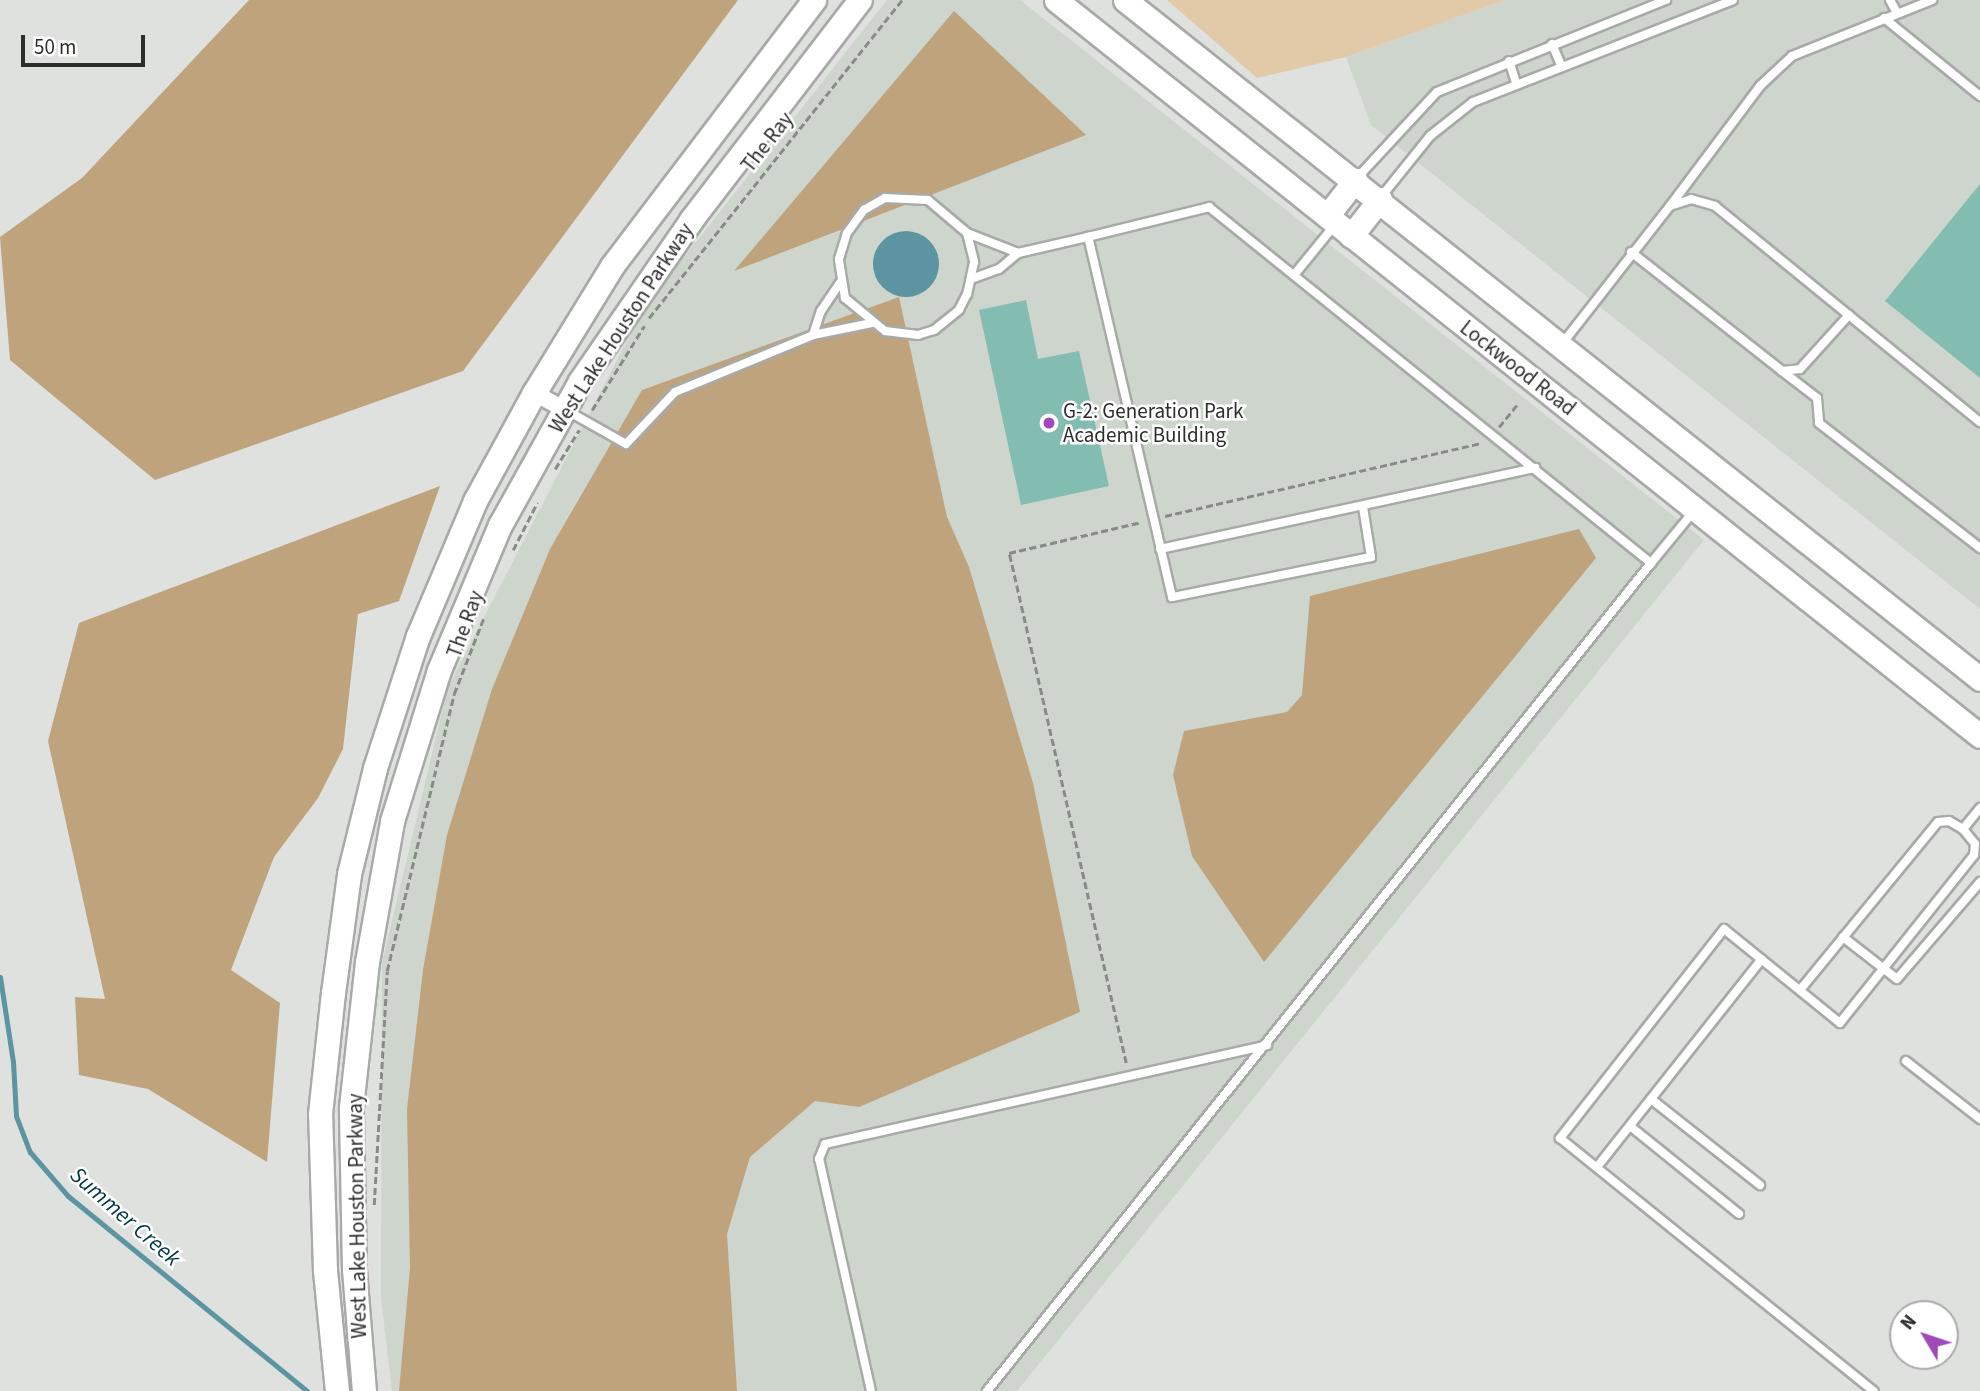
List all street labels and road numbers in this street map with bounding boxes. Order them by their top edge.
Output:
street label: The Ray [736,107,798,177]
street label: West Lake Houston Parkway [544,218,698,438]
street label: Lockwood Road [1455,315,1581,421]
street label: The Ray [441,587,489,661]
street label: West Lake Houston Parkway [342,1093,372,1339]

